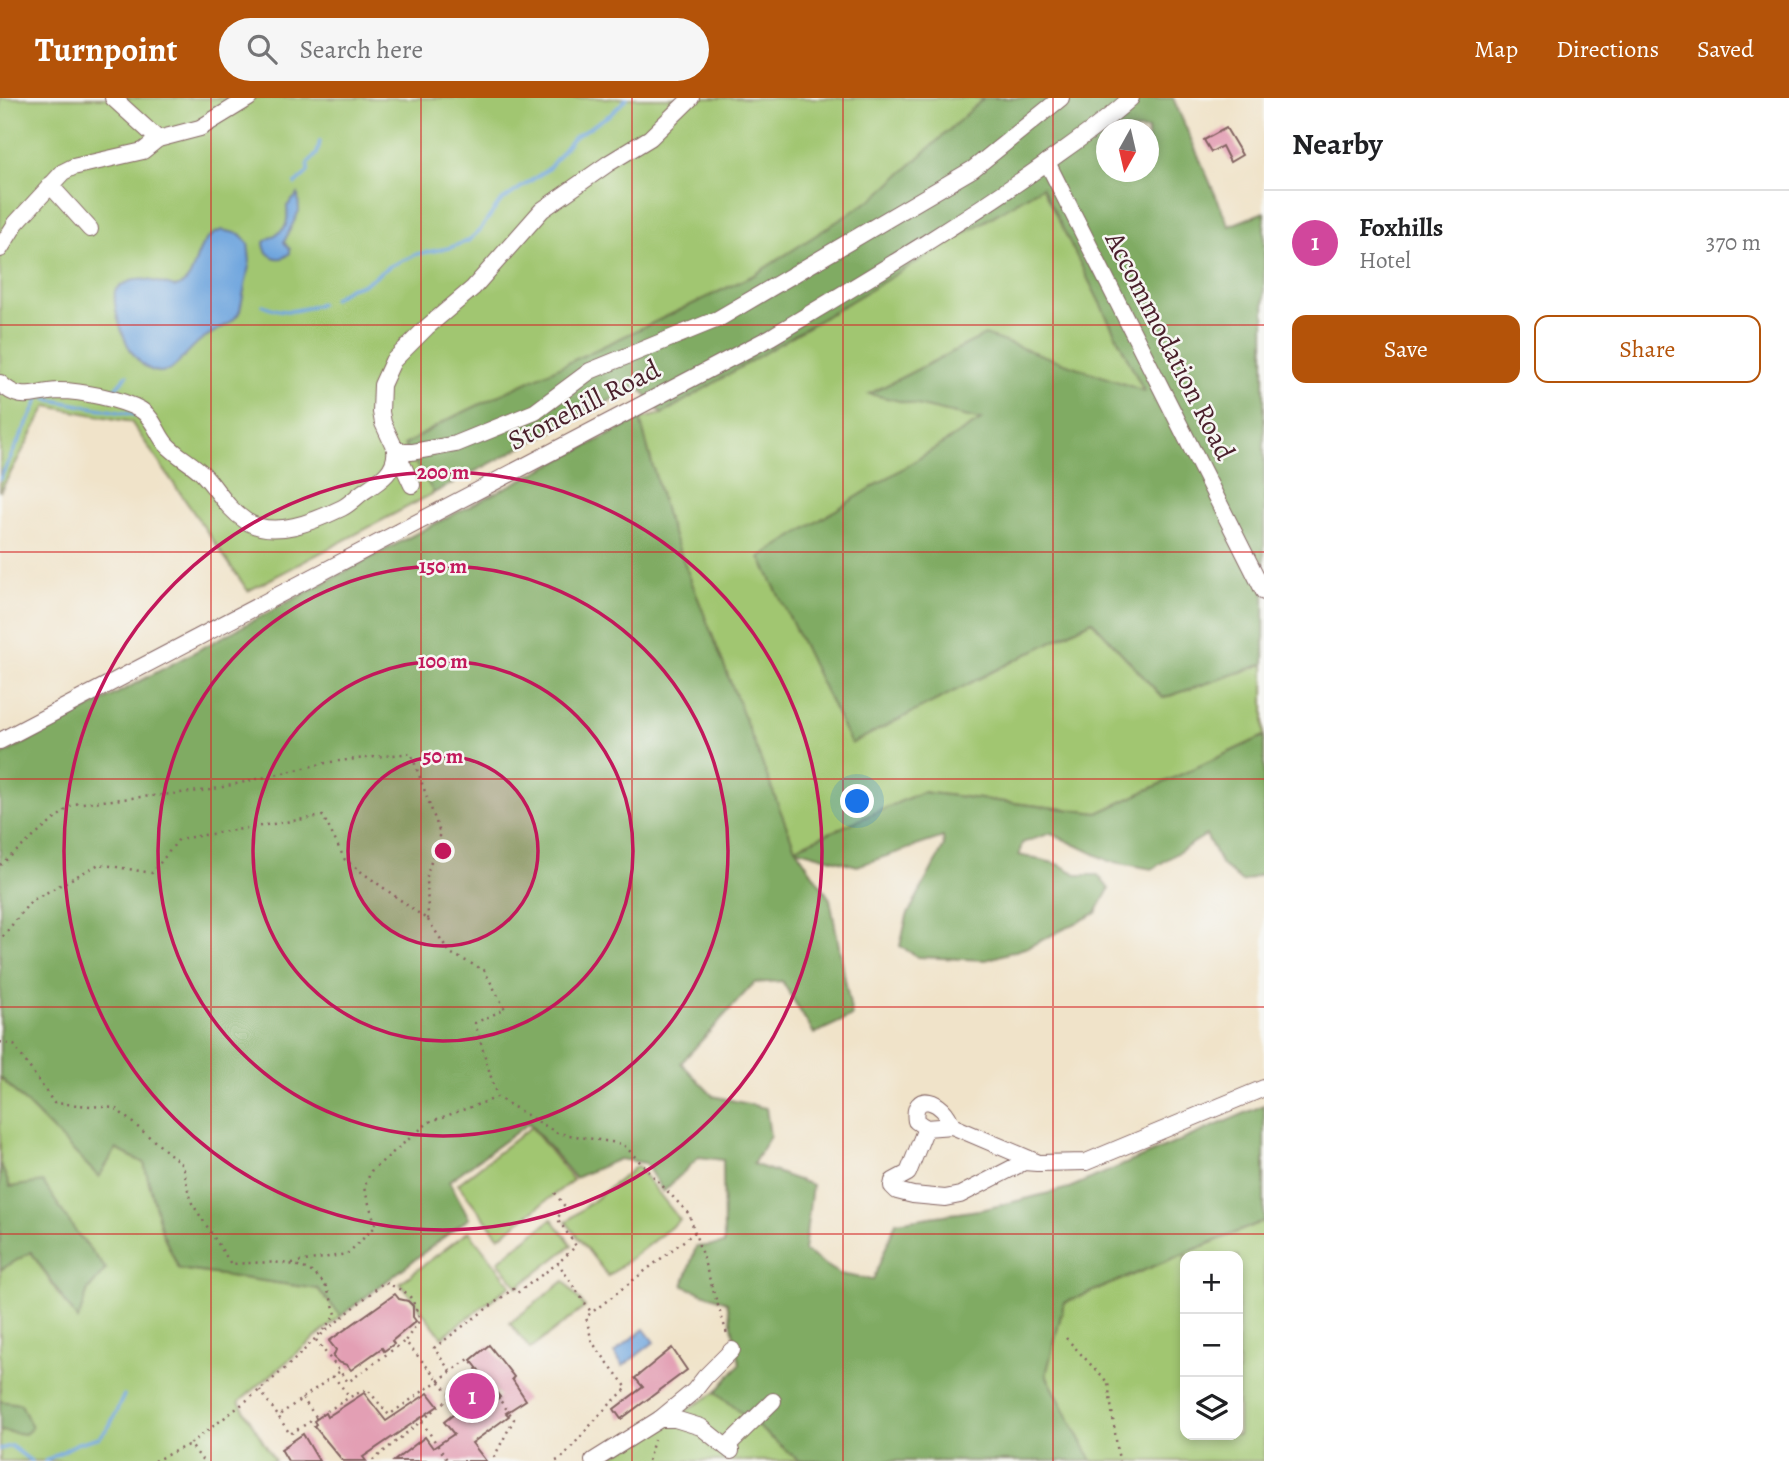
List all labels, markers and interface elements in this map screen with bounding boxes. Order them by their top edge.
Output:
search box [219,18,709,81]
text: Turnpoint [35,27,177,72]
icon: search [243,30,281,68]
text: Search here [299,32,423,67]
text: Map [1474,33,1518,65]
text: Directions [1556,33,1659,65]
text: Saved [1697,33,1754,65]
north arrow [1096,119,1159,182]
text: Nearby [1292,124,1383,164]
text: Foxhills [1359,210,1443,245]
street label: Accommodation Road [1095,224,1244,468]
text: 1 [1311,227,1319,258]
text: 370 m [1706,227,1761,258]
text: Hotel [1359,245,1411,276]
button: Save [1292,315,1520,383]
button: Share [1534,315,1761,383]
street label: Stonehill Road [501,350,668,460]
text: 200 m [417,458,470,486]
text: 150 m [419,552,468,580]
text: 100 m [418,647,468,675]
text: 50 m [423,742,464,770]
your location [840,784,874,818]
centre of rings [431,839,455,863]
map controls [1180,1251,1243,1440]
button: + [1180,1251,1243,1314]
button: − [1180,1314,1243,1377]
pin: 1 [449,1370,495,1422]
button: layers [1180,1377,1243,1440]

